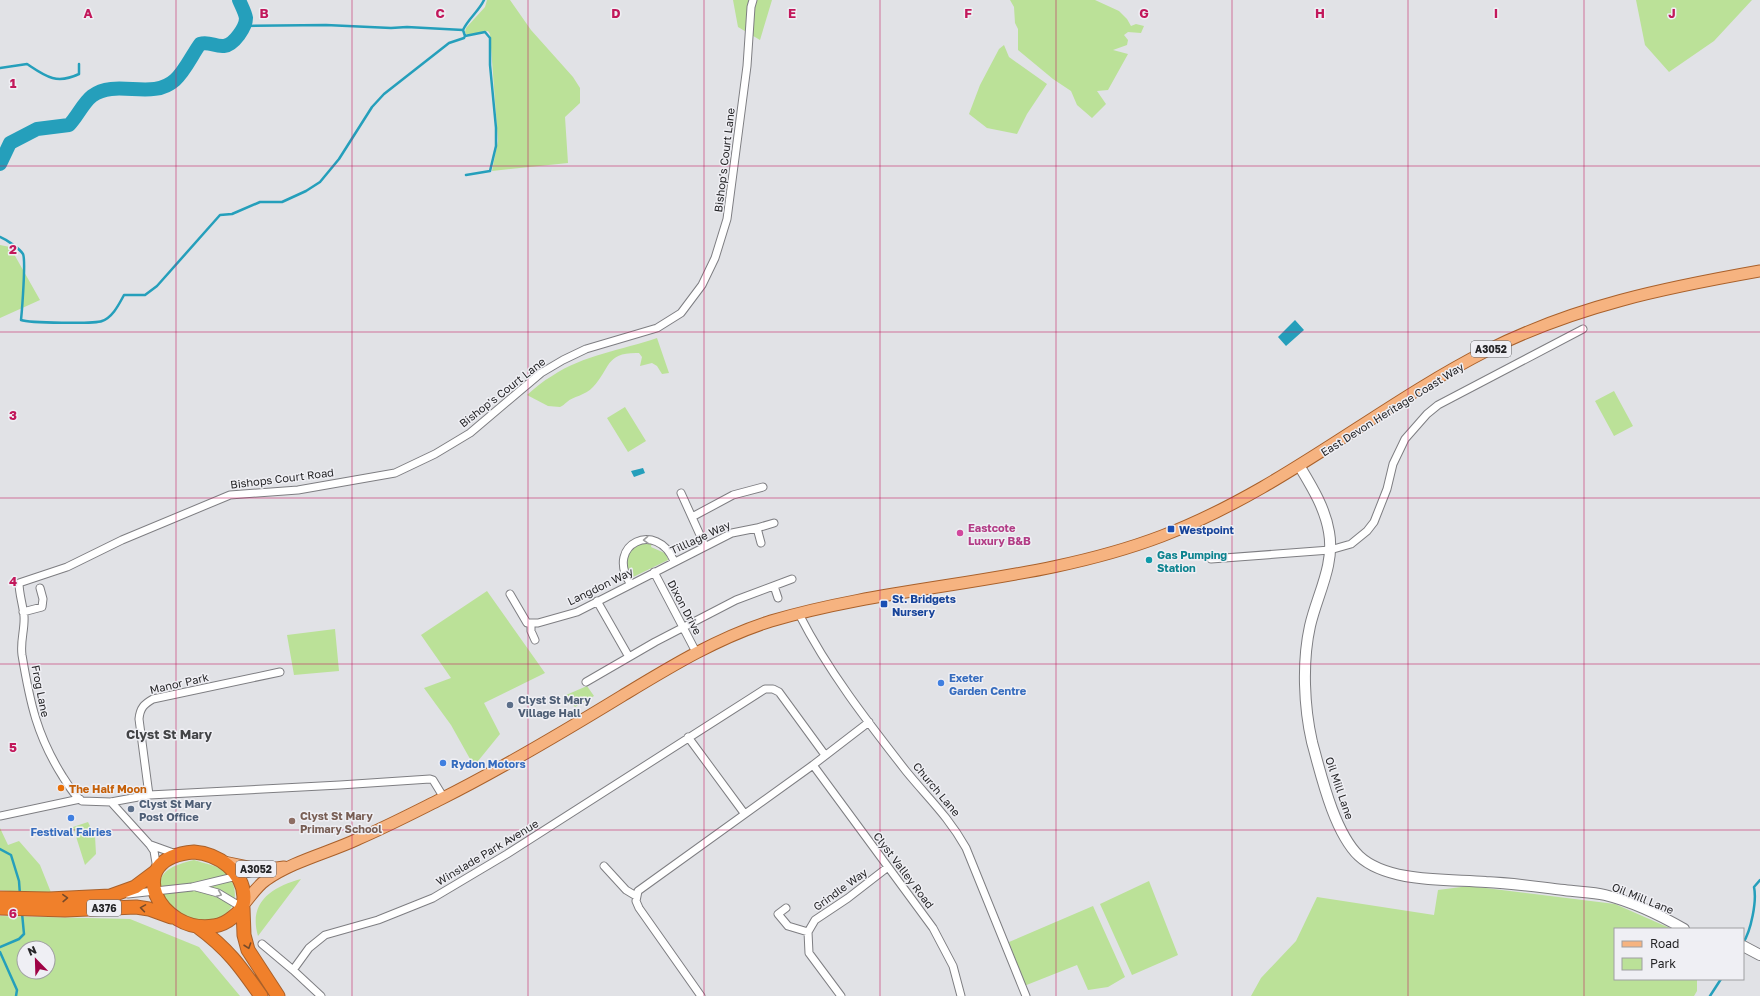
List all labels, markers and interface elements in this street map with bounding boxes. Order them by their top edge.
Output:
text: A [83,5,93,21]
text: B [259,5,269,21]
text: C [435,5,445,21]
text: D [611,5,621,21]
text: E [788,5,796,21]
text: F [964,5,972,21]
text: G [1139,5,1149,21]
text: H [1315,5,1325,21]
text: I [1494,5,1498,21]
text: J [1668,5,1676,21]
text: 1 [10,75,17,91]
street label: Bishop's Court Lane [711,107,737,213]
text: 2 [9,241,17,257]
road number: A3052 [1471,341,1511,357]
street label: Bishop's Court Lane [457,354,547,430]
street label: East Devon Heritage Coast Way [1318,360,1466,458]
text: 3 [9,407,17,423]
street label: Bishops Court Road [229,465,335,491]
street label: Tilllage Way [668,517,732,557]
place label: Eastcote Luxury B&B [968,521,1031,547]
place label: Westpoint [1179,523,1234,536]
marker: Westpoint [1166,524,1176,534]
marker: Eastcote Luxury B&B [955,528,965,538]
one-way arrow [643,536,649,545]
place label: Gas Pumping Station [1157,548,1227,574]
marker: Gas Pumping Station [1144,555,1154,565]
street label: Langdon Way [565,565,635,607]
text: 4 [9,573,17,589]
street label: Dixon Drive [665,578,705,636]
place label: St. Bridgets Nursery [892,592,956,618]
marker: St. Bridgets Nursery [879,599,889,609]
street label: Frog Lane [30,664,52,718]
street label: Manor Park [148,670,210,696]
place label: Exeter Garden Centre [949,671,1027,697]
marker: Exeter Garden Centre [936,678,946,688]
place label: Clyst St Mary Village Hall [518,693,591,719]
marker: Clyst St Mary Village Hall [505,700,515,710]
district label: Clyst St Mary [126,726,212,742]
text: 5 [9,739,17,755]
street label: Oil Mill Lane [1323,755,1357,821]
place label: Rydon Motors [451,757,526,770]
marker: Rydon Motors [438,758,448,768]
street label: Church Lane [911,759,963,819]
place label: The Half Moon [69,782,147,795]
marker: The Half Moon [56,783,66,793]
place label: Clyst St Mary Post Office [139,797,212,823]
marker: Clyst St Mary Post Office [126,804,136,814]
place label: Clyst St Mary Primary School [300,809,382,835]
marker: Festival Fairies [66,813,76,823]
marker: Clyst St Mary Primary School [287,816,297,826]
street label: Winslade Park Avenue [433,816,541,888]
place label: Festival Fairies [30,825,112,838]
street label: Clyst Valley Road [871,829,937,911]
road number: A3052 [236,861,276,877]
street label: Grindle Way [811,865,869,913]
street label: Oil Mill Lane [1610,880,1676,916]
one-way arrow [214,889,222,897]
one-way arrow [62,894,68,903]
road number: A376 [87,900,121,916]
one-way arrow [140,904,146,913]
text: 6 [9,905,17,921]
legend [1614,928,1744,980]
text: Road [1650,936,1679,951]
north arrow [16,940,56,980]
text: N [26,943,38,958]
one-way arrow [243,943,251,950]
text: Park [1650,956,1676,971]

